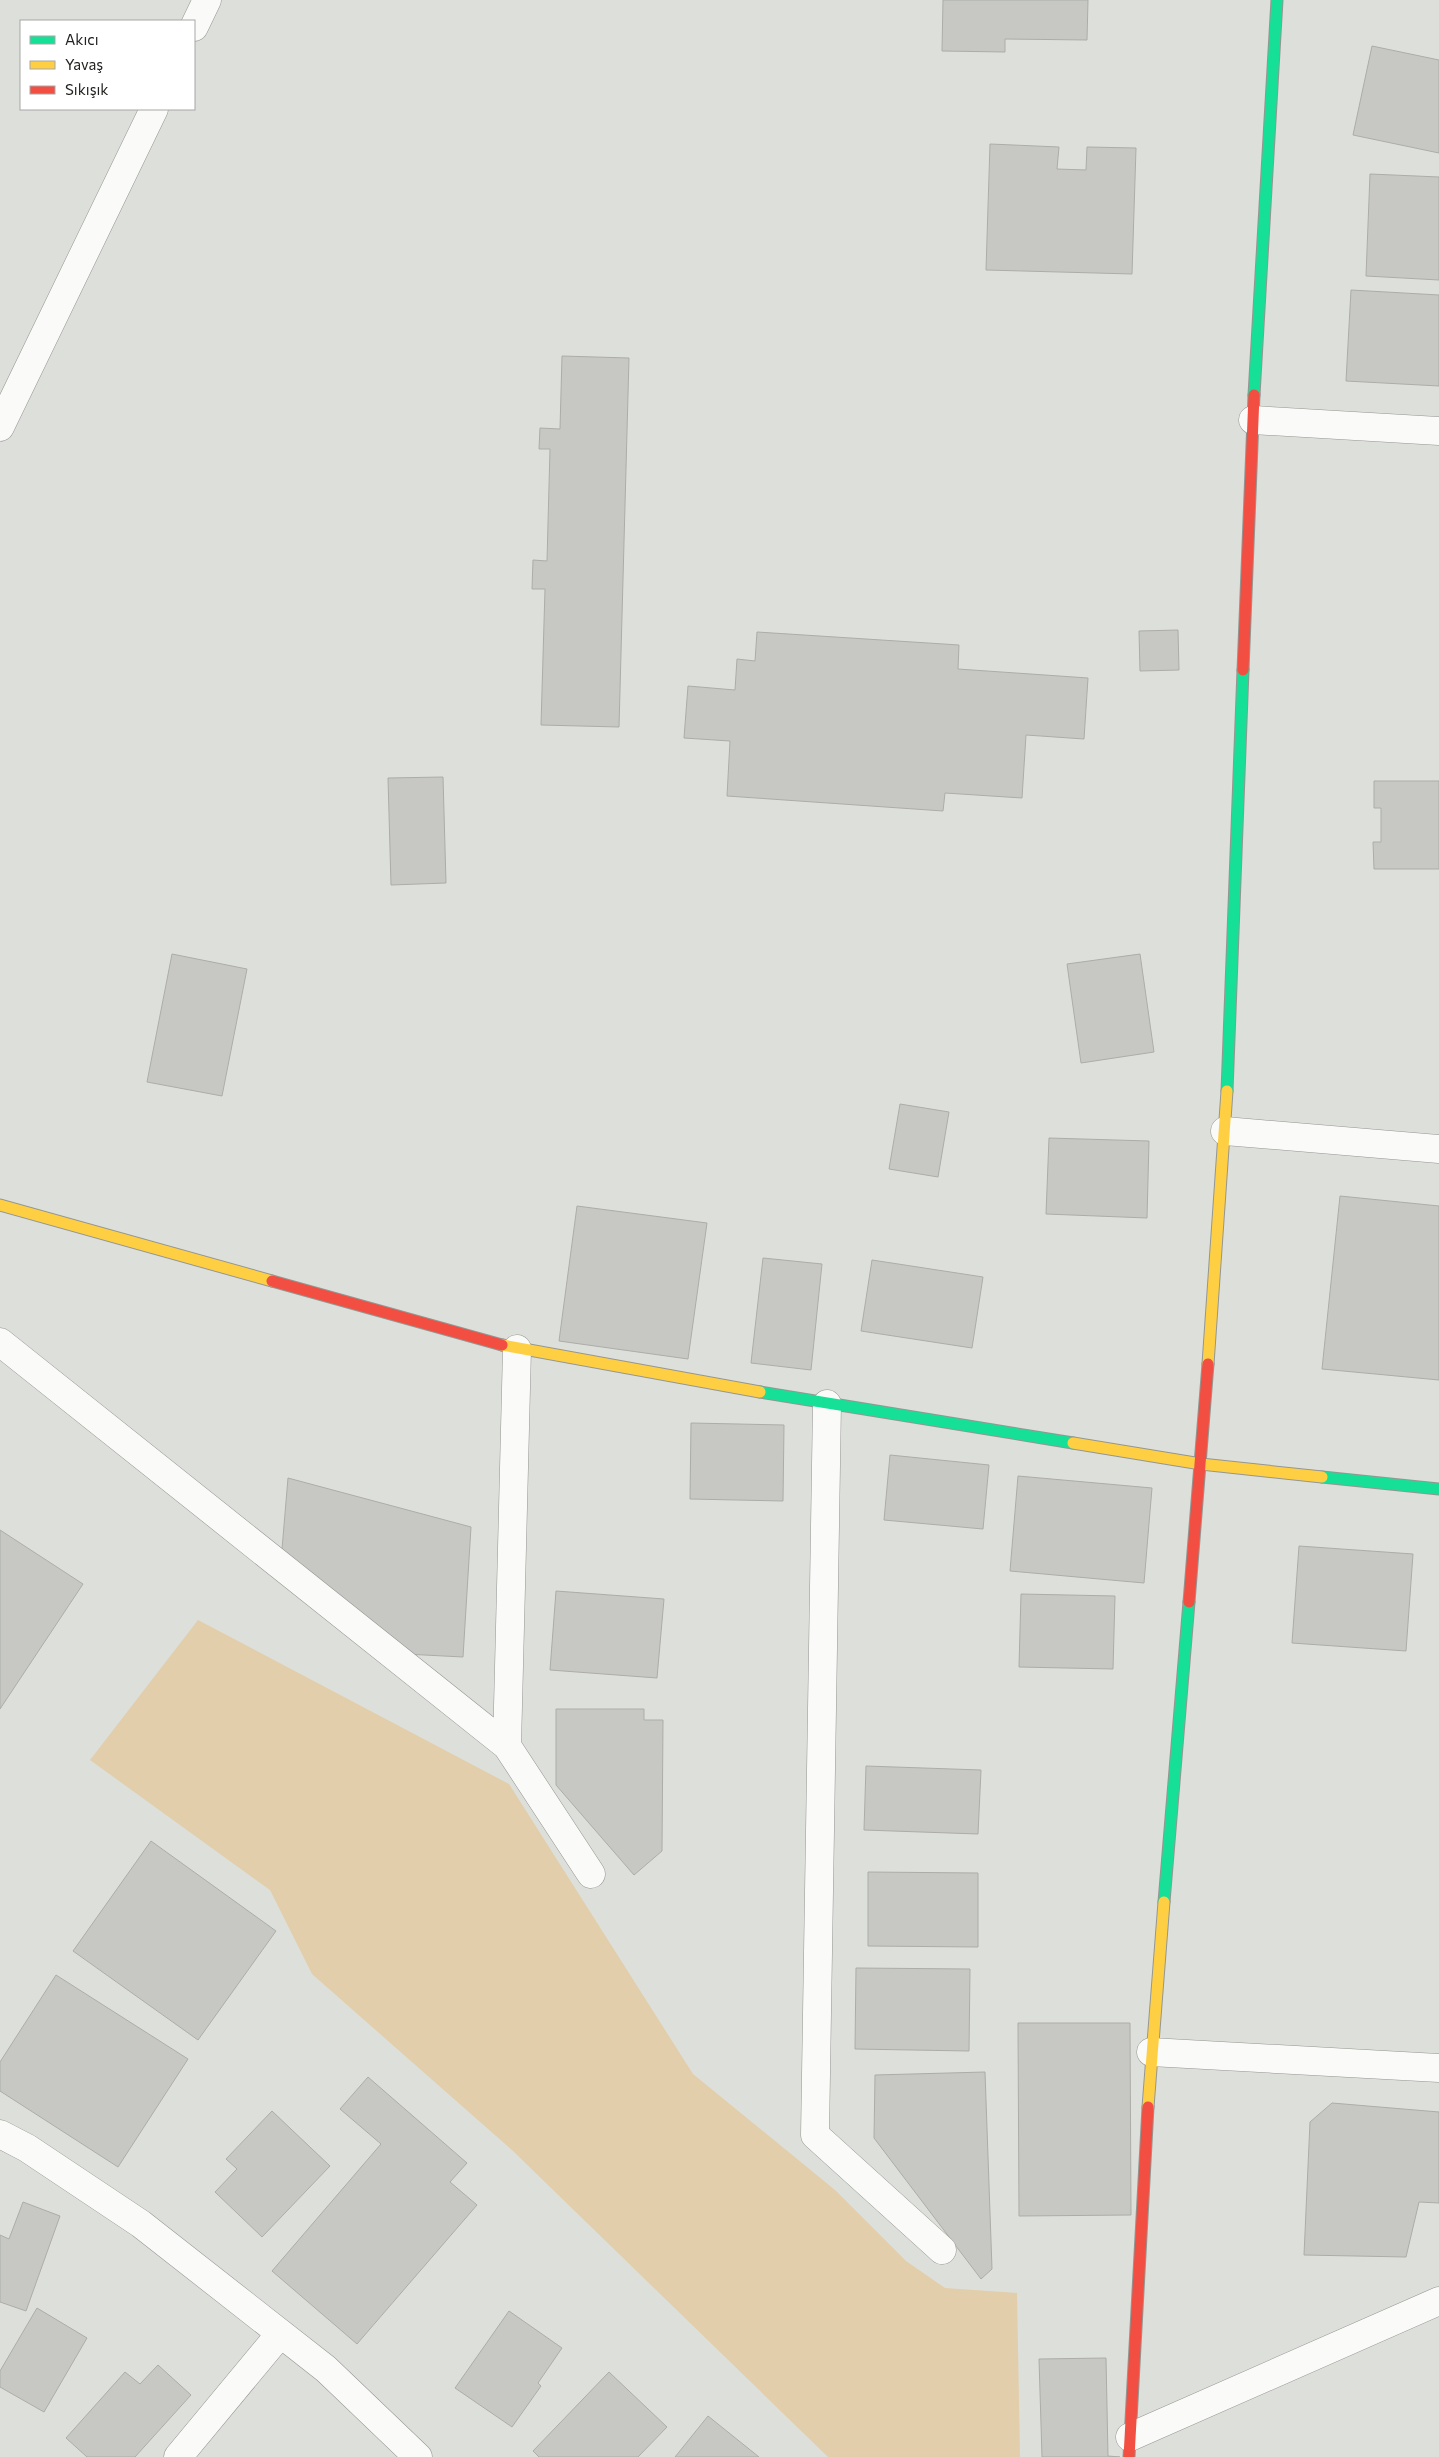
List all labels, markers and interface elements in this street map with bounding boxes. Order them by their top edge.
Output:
legend [20,20,195,110]
text: Akıcı [65,30,99,48]
text: Yavaş [65,55,103,73]
text: Sıkışık [65,80,108,98]

